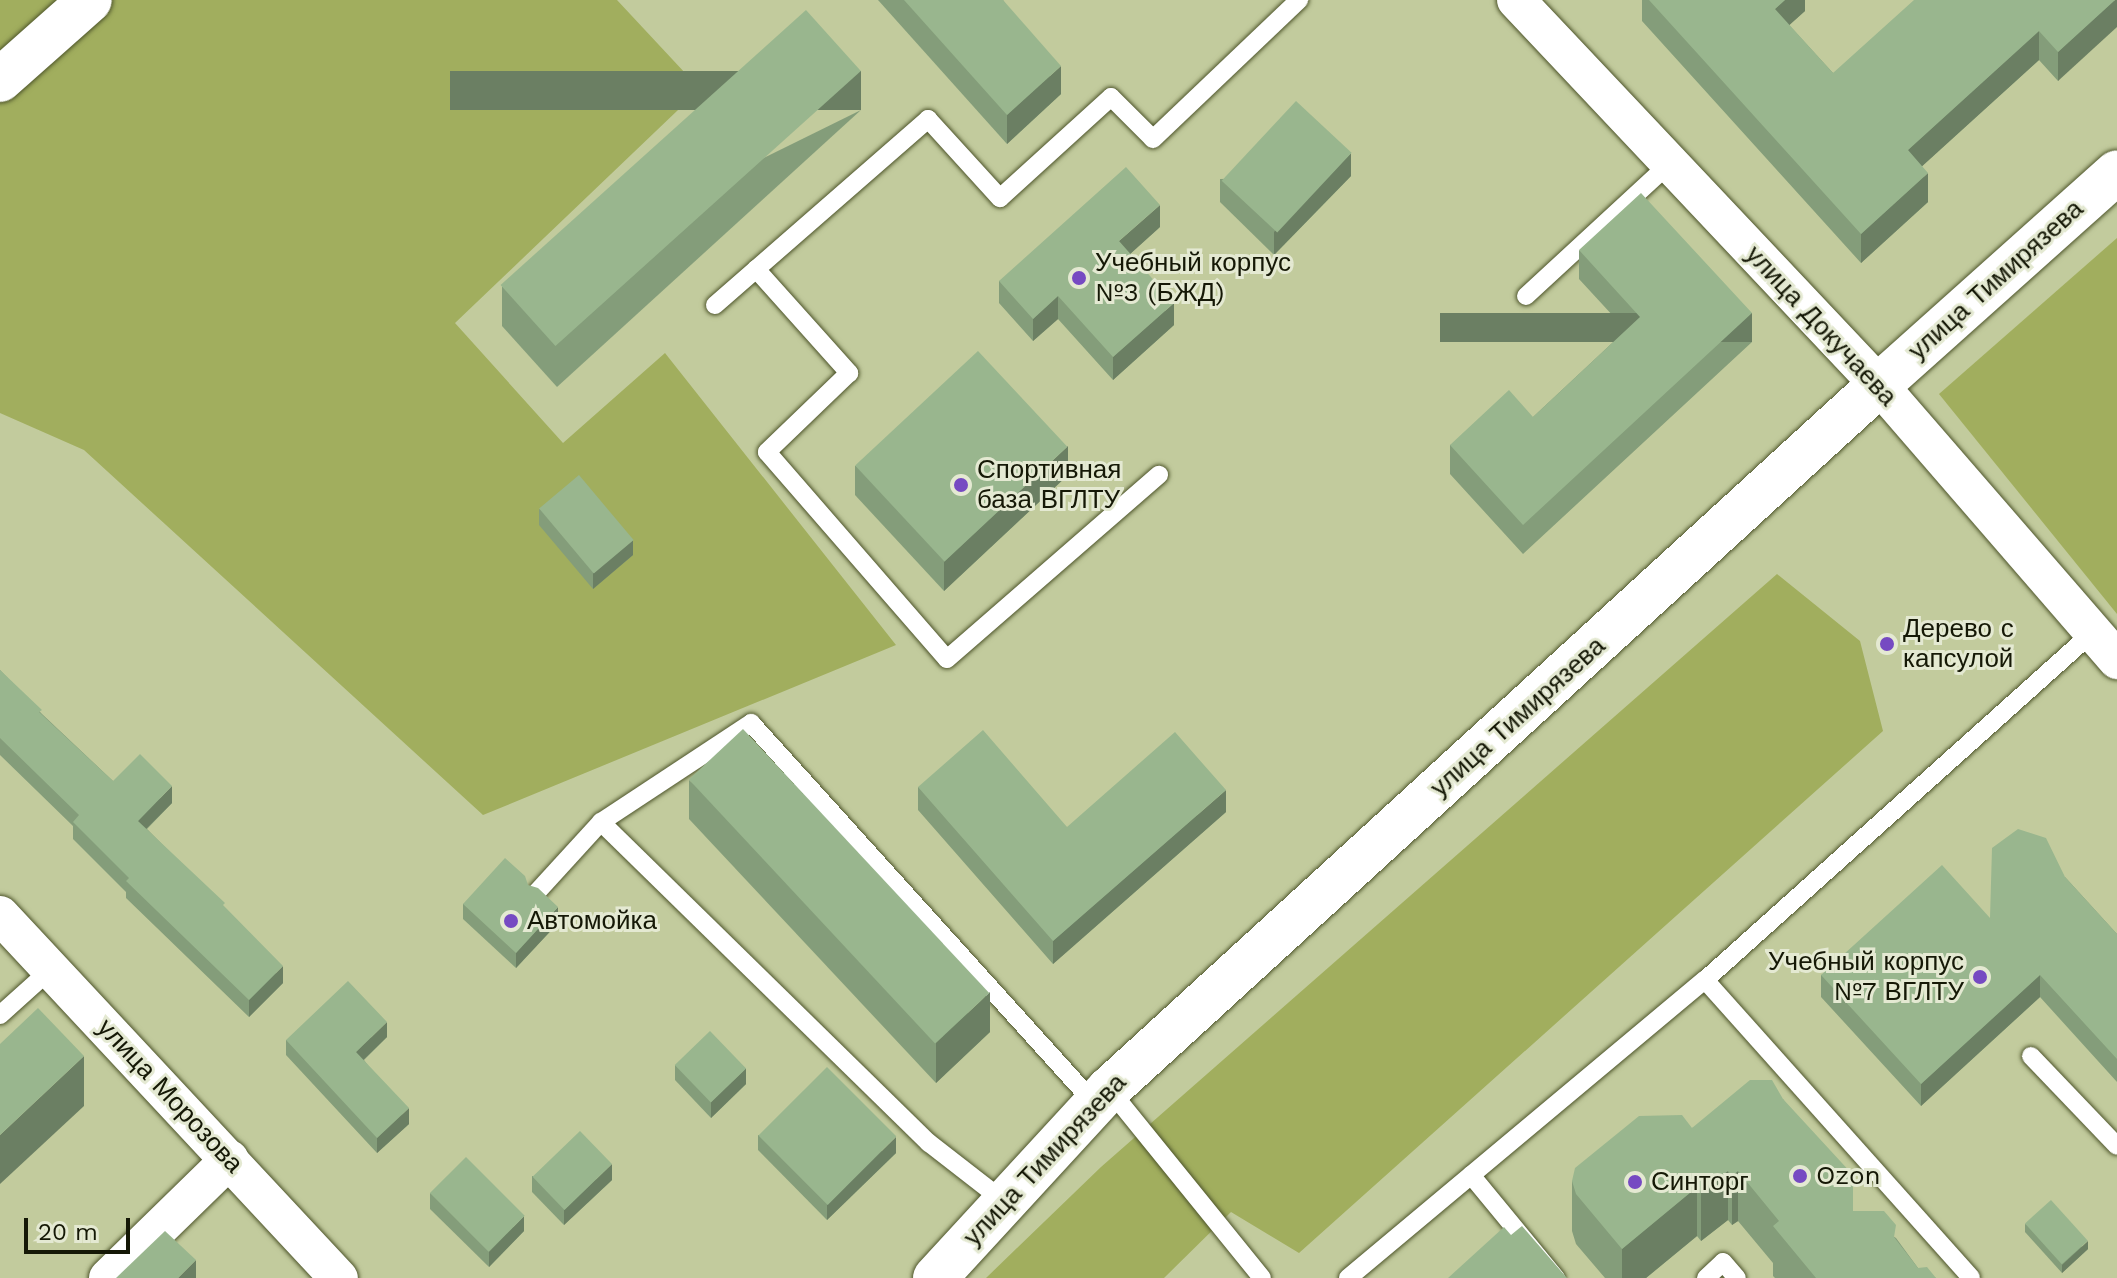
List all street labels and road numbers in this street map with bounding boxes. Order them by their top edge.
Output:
street label: улица Тимирязева [1902,193,2090,367]
street label: улица Докучаева [1739,239,1903,413]
street label: улица Тимирязева [1424,630,1612,804]
street label: улица Морозова [91,1012,249,1180]
street label: улица Тимирязева [957,1067,1133,1253]

